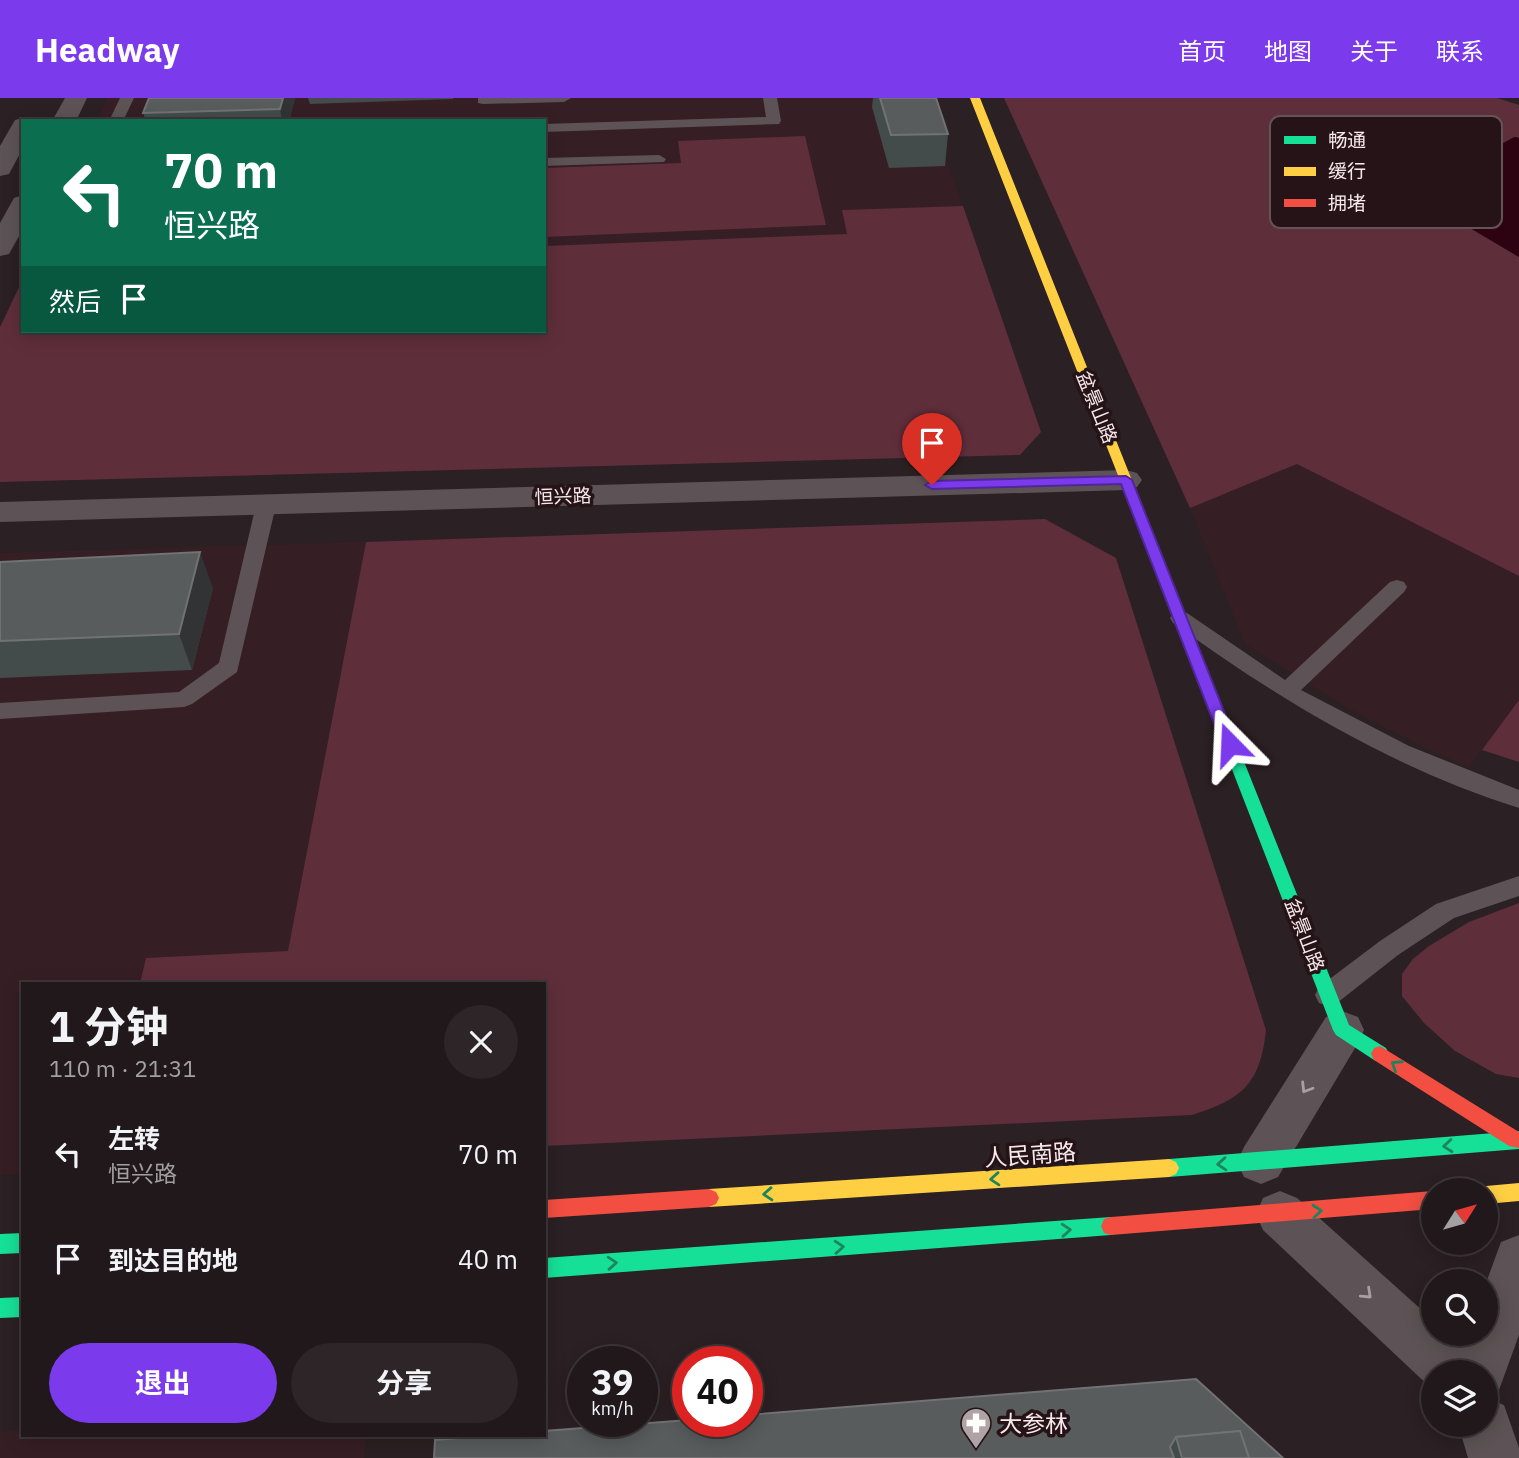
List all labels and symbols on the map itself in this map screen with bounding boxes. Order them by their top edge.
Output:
legend [1270,116,1502,228]
text: 畅通 [1328,128,1366,152]
text: 缓行 [1328,159,1366,183]
text: 拥堵 [1328,191,1366,215]
street label: 盆景山路 [1072,367,1122,447]
pin [902,413,962,485]
street label: 恒兴路 [534,483,592,509]
position arrow [1193,707,1267,781]
street label: 盆景山路 [1280,895,1330,975]
one-way arrow [1391,1060,1404,1073]
one-way arrow [1302,1080,1315,1093]
street label: 人民南路 [983,1136,1077,1172]
one-way arrow [1443,1138,1454,1153]
one-way arrow [1216,1157,1227,1172]
one-way arrow [989,1171,1000,1186]
north arrow [1421,1178,1498,1255]
one-way arrow [762,1186,773,1201]
one-way arrow [1312,1204,1323,1219]
one-way arrow [1061,1223,1072,1238]
one-way arrow [834,1240,845,1255]
one-way arrow [607,1256,618,1271]
one-way arrow [1359,1285,1372,1298]
speed limit sign: 40 [672,1346,763,1437]
pharmacy icon: 大参林 [959,1406,993,1450]
place label: 大参林 [999,1408,1068,1438]

